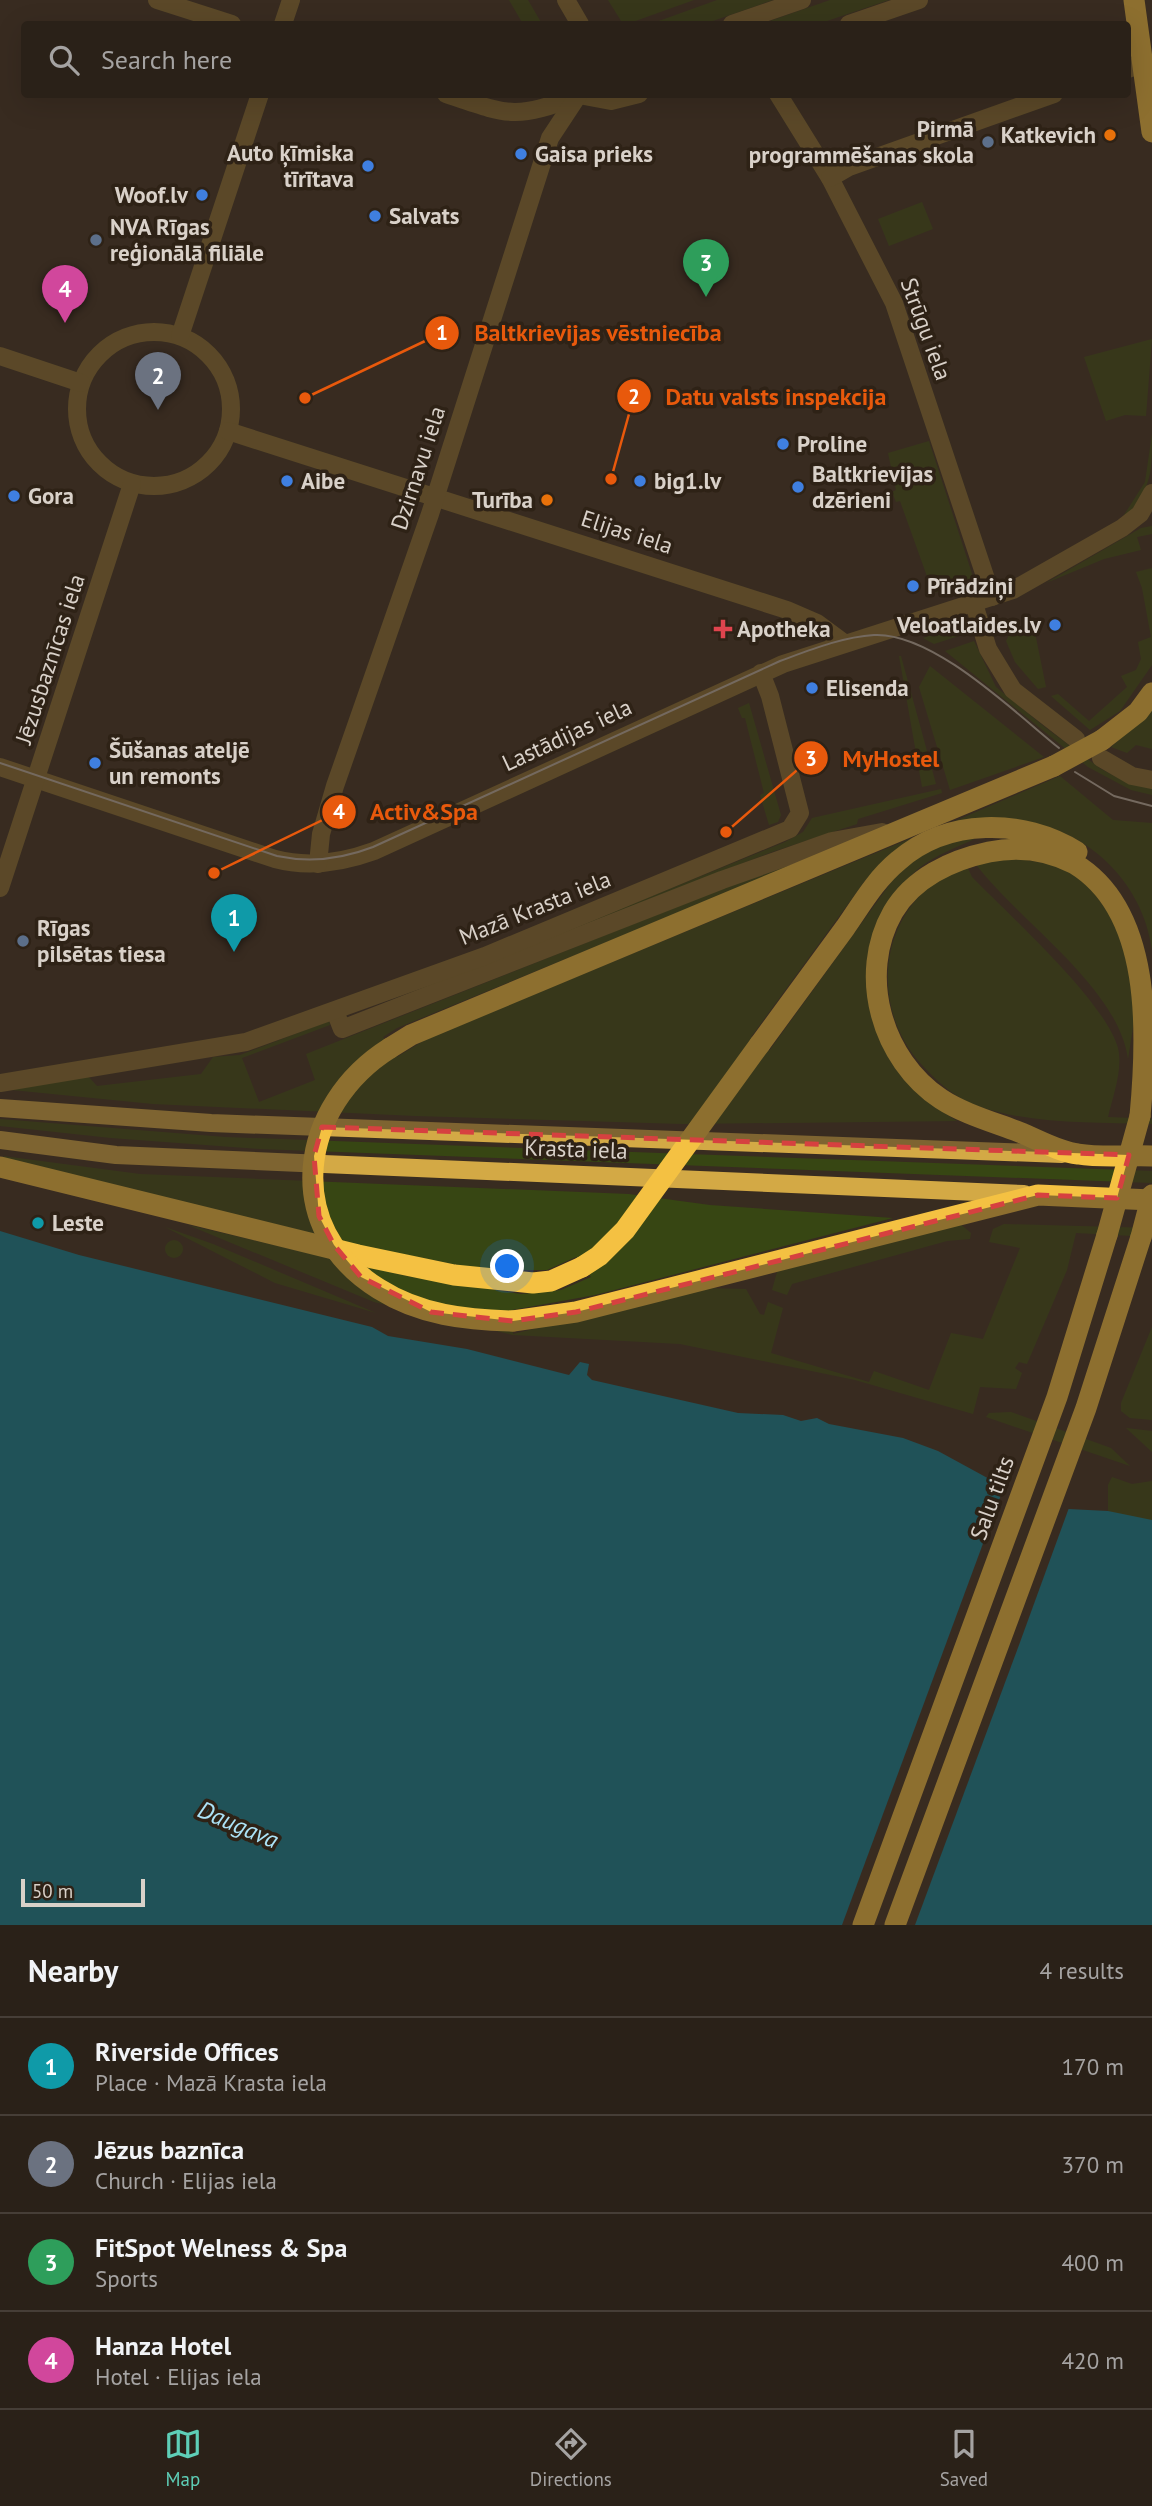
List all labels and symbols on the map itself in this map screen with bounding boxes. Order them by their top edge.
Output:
place label: Pirmā programmēšanas skola [749,114,974,169]
place label: Katkevich [1001,120,1096,149]
marker: Katkevich [1102,127,1118,143]
marker: Pirmā programmēšanas skola [980,134,996,150]
place label: Auto ķīmiska tīrītava [227,138,354,193]
place label: Gaisa prieks [535,139,653,168]
marker: Gaisa prieks [513,146,529,162]
marker: Auto ķīmiska tīrītava [360,158,376,174]
place label: Woof.lv [115,180,189,209]
marker: Woof.lv [194,187,210,203]
place label: Salvats [389,201,460,230]
marker: Salvats [367,208,383,224]
place label: NVA Rīgas reģionālā filiāle [110,212,264,267]
marker: NVA Rīgas reģionālā filiāle [88,232,104,248]
pin: 3 [683,239,729,297]
pin: 4 [42,265,88,323]
street label: Strūgu iela [895,274,958,384]
callout: Baltkrievijas vēstniecība [425,310,736,355]
text: Baltkrievijas vēstniecība [474,317,722,348]
text: 1 [436,319,448,346]
pin: 2 [135,352,181,410]
callout: Datu valsts inspekcija [617,374,901,419]
text: Datu valsts inspekcija [666,381,886,412]
text: 2 [628,383,640,410]
street label: Dzirnavu iela [384,402,451,533]
place label: Proline [797,429,867,458]
marker: Proline [775,436,791,452]
place label: Baltkrievijas dzērieni [812,459,933,514]
place label: Aibe [301,466,345,495]
place label: big1.lv [654,466,722,495]
marker: Aibe [279,473,295,489]
marker: big1.lv [632,473,648,489]
marker: Baltkrievijas dzērieni [790,479,806,495]
place label: Gora [28,481,74,510]
place label: Turība [472,485,533,514]
marker: Gora [6,488,22,504]
marker: Turība [539,492,555,508]
street label: Elijas iela [578,503,677,560]
street label: Jēzusbaznīcas iela [8,570,91,748]
place label: Pīrādziņi [927,571,1013,601]
marker: Pīrādziņi [905,578,921,594]
place label: Veloatlaides.lv [896,610,1042,639]
place label: Apotheka [737,614,831,643]
marker: Veloatlaides.lv [1047,617,1063,633]
marker: Apotheka [715,621,731,637]
place label: Elisenda [826,673,909,702]
marker: Elisenda [804,680,820,696]
street label: Lastādijas iela [497,692,636,777]
place label: Šūšanas ateljē un remonts [109,735,250,790]
callout: MyHostel [794,736,954,781]
text: MyHostel [843,743,940,774]
text: 3 [805,745,817,772]
marker: Šūšanas ateljē un remonts [87,755,103,771]
callout: Activ&Spa [321,790,492,835]
text: Activ&Spa [370,796,478,827]
text: 4 [333,798,345,825]
street label: Mazā Krasta iela [455,864,615,951]
pin: 1 [211,894,257,952]
place label: Rīgas pilsētas tiesa [37,913,166,968]
marker: Rīgas pilsētas tiesa [15,933,31,949]
street label: Krasta iela [524,1132,628,1165]
place label: Leste [52,1208,104,1237]
marker: Leste [30,1215,46,1231]
your location [490,1249,524,1283]
street label: Salu tilts [963,1452,1020,1544]
water label: Daugava [193,1794,284,1855]
scale bar [21,1876,145,1908]

